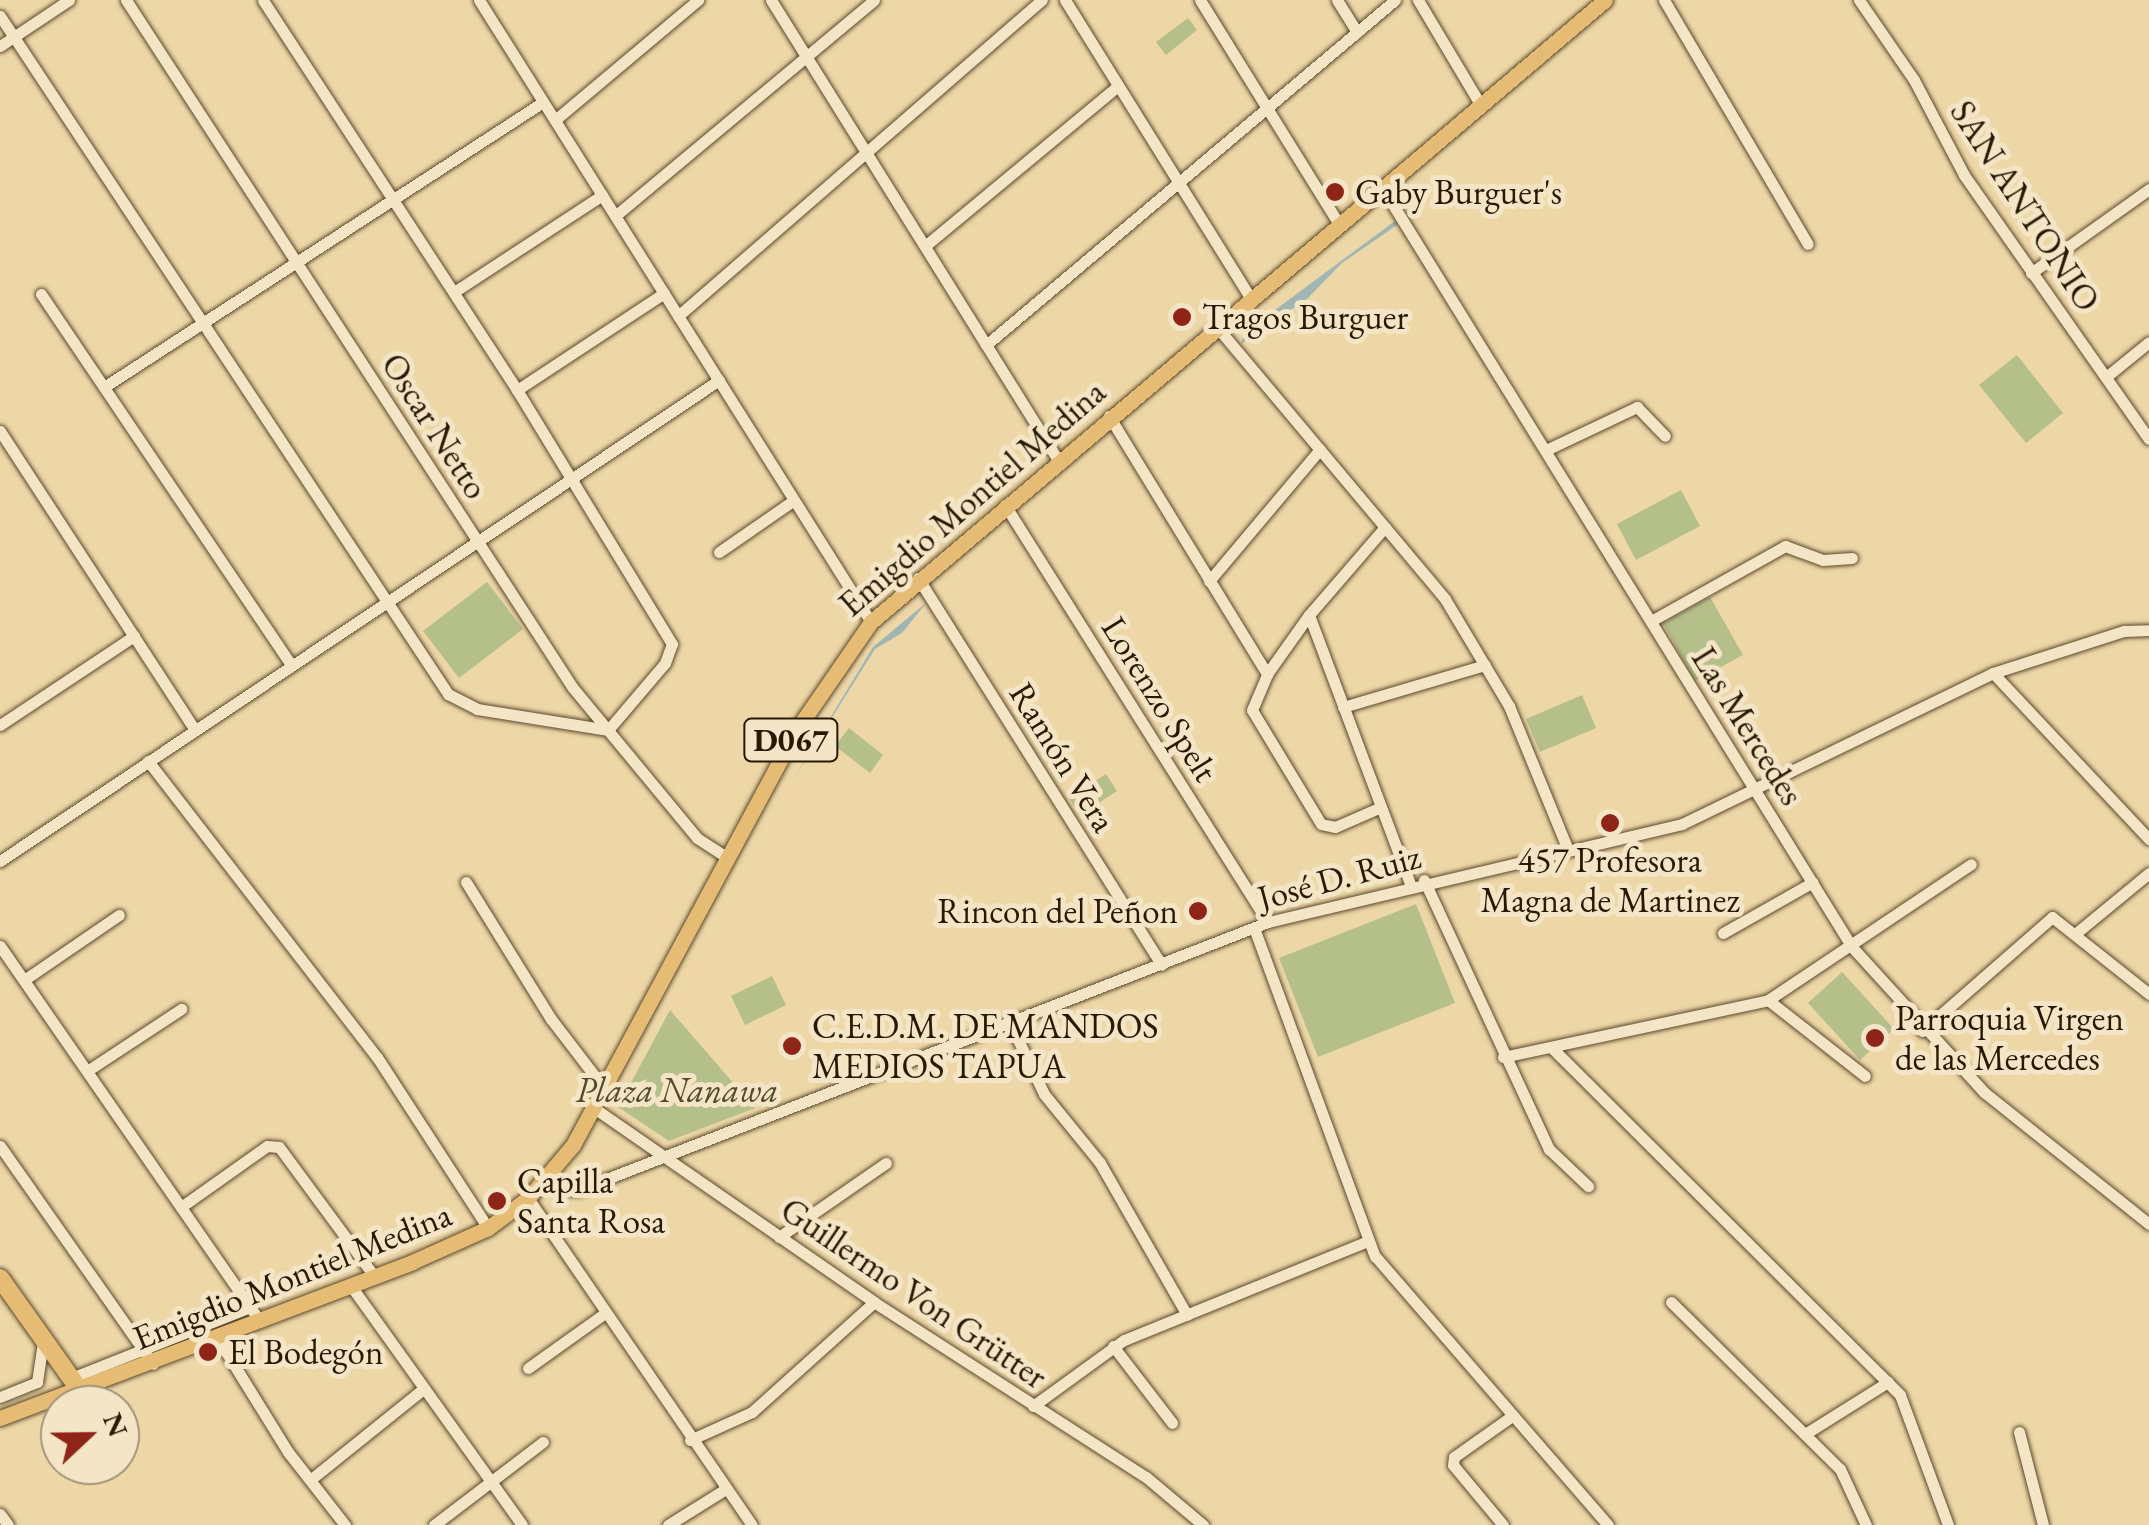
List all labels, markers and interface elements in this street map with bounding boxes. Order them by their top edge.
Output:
street label: SAN ANTONIO [1941,93,2109,319]
place label: Gaby Burguer's [1355,171,1562,213]
marker: Gaby Burguer's [1324,181,1346,203]
place label: Tragos Burguer [1202,296,1408,338]
marker: Tragos Burguer [1171,306,1193,328]
street label: Oscar Netto [372,345,498,507]
street label: Emigdio Montiel Medina [830,371,1114,625]
street label: Lorenzo Spelt [1093,609,1227,789]
street label: Las Mercedes [1683,639,1813,813]
street label: Ramón Vera [1001,675,1125,839]
road number: D067 [741,713,841,767]
marker: 457 Profesora Magna de Martinez [1599,812,1621,834]
street label: José D. Ruiz [1253,835,1425,919]
place label: 457 Profesora Magna de Martinez [1480,839,1740,921]
place label: Rincon del Peñon [937,890,1178,932]
marker: Rincon del Peñon [1187,900,1209,922]
place label: Parroquia Virgen de las Mercedes [1895,997,2124,1079]
place label: C.E.D.M. DE MANDOS MEDIOS TAPUA [812,1005,1159,1087]
marker: Parroquia Virgen de las Mercedes [1864,1027,1886,1049]
marker: C.E.D.M. DE MANDOS MEDIOS TAPUA [781,1035,803,1057]
park label: Plaza Nanawa [576,1069,778,1111]
place label: Capilla Santa Rosa [517,1160,665,1242]
street label: Guillermo Von Grütter [773,1188,1055,1398]
marker: Capilla Santa Rosa [486,1190,508,1212]
street label: Emigdio Montiel Medina [127,1193,457,1359]
place label: El Bodegón [228,1331,383,1373]
marker: El Bodegón [197,1341,219,1363]
north arrow [40,1385,140,1485]
text: N [95,1407,137,1442]

